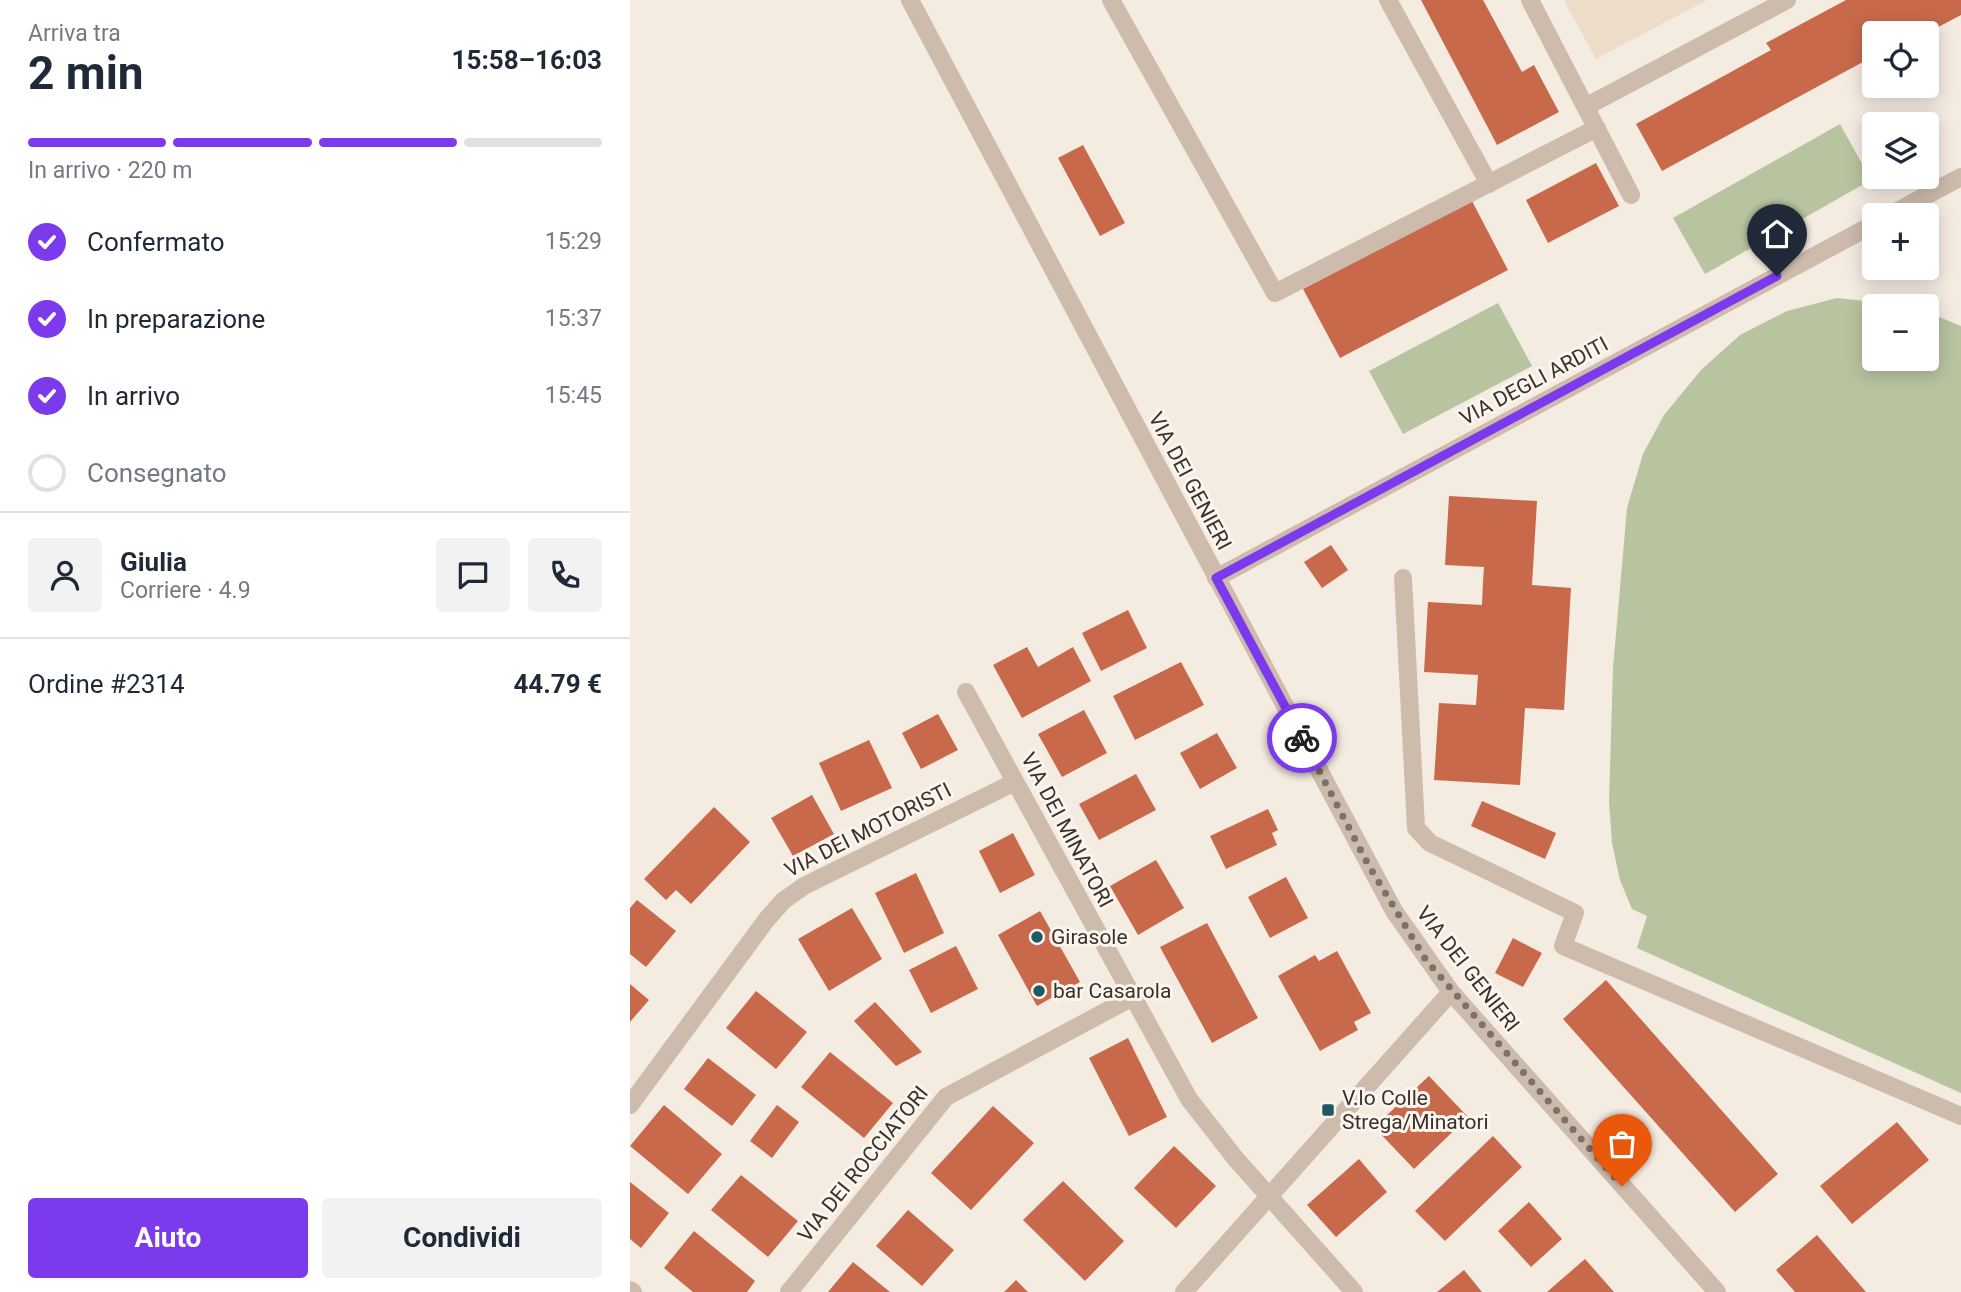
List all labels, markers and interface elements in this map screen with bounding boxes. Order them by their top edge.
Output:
text: Arriva tra [28,20,121,47]
map controls [1862,21,1939,371]
button: locate [1862,21,1939,98]
text: 15:58–16:03 [452,45,602,75]
text: 2 min [28,46,144,100]
button: layers [1862,112,1939,189]
text: In arrivo · 220 m [28,157,193,184]
button: + [1862,203,1939,280]
pin [1747,204,1807,276]
icon: home [1758,215,1796,253]
icon: check [28,223,66,261]
text: Confermato [87,227,224,257]
text: 15:29 [545,228,602,255]
button: − [1862,294,1939,371]
icon: check [28,300,66,338]
text: In preparazione [87,304,265,334]
text: 15:37 [545,305,602,332]
street label: VIA DEGLI ARDITI [1456,332,1612,430]
icon: check [28,377,66,415]
text: In arrivo [87,381,180,411]
text: 15:45 [545,382,602,409]
street label: VIA DEI GENIERI [1144,408,1236,554]
text: Consegnato [87,458,227,488]
button: person [28,538,102,612]
button: chat [436,538,510,612]
button: phone [528,538,602,612]
text: Giulia [120,547,187,577]
text: Corriere · 4.9 [120,577,251,604]
text: Ordine #2314 [28,669,185,699]
text: 44.79 € [513,669,602,699]
courier [1267,703,1337,773]
icon: bike [1283,719,1321,757]
street label: VIA DEI MINATORI [1016,749,1118,911]
street label: VIA DEI MOTORISTI [781,778,955,882]
street label: VIA DEI GENIERI [1412,902,1524,1036]
place label: Girasole [1051,925,1128,949]
marker: Girasole [1029,929,1045,945]
place label: bar Casarola [1053,979,1171,1003]
marker: bar Casarola [1031,983,1047,999]
street label: VIA DEI ROCCIATORI [793,1081,933,1247]
place label: V.lo Colle Strega/Minatori [1342,1086,1489,1134]
marker: V.lo Colle Strega/Minatori [1320,1102,1336,1118]
pin [1592,1114,1652,1186]
icon: bag [1603,1125,1641,1163]
button: Aiuto [28,1198,308,1278]
button: Condividi [322,1198,602,1278]

